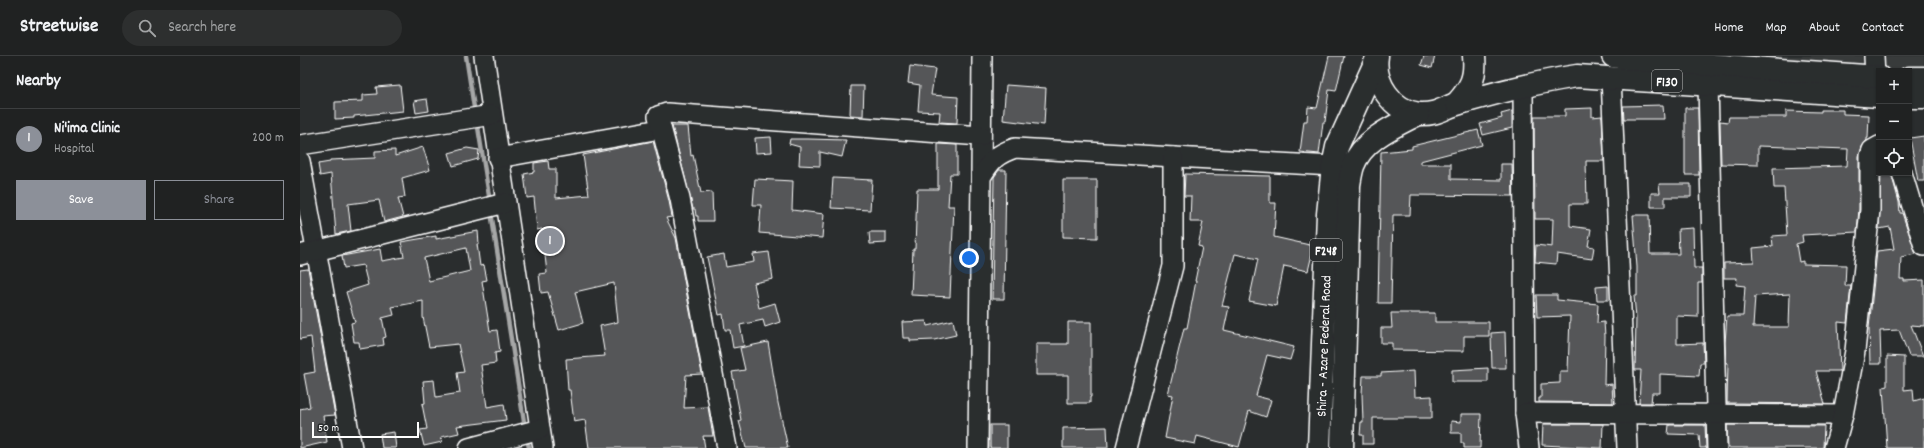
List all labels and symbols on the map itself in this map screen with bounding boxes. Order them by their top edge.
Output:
road number: F130 [1652,70,1682,92]
pin: 1 [537,226,563,256]
road number: F248 [1310,239,1342,261]
your location [959,248,979,268]
street label: Shira - Azare Federal Road [1313,275,1337,417]
scale bar [312,420,419,439]

